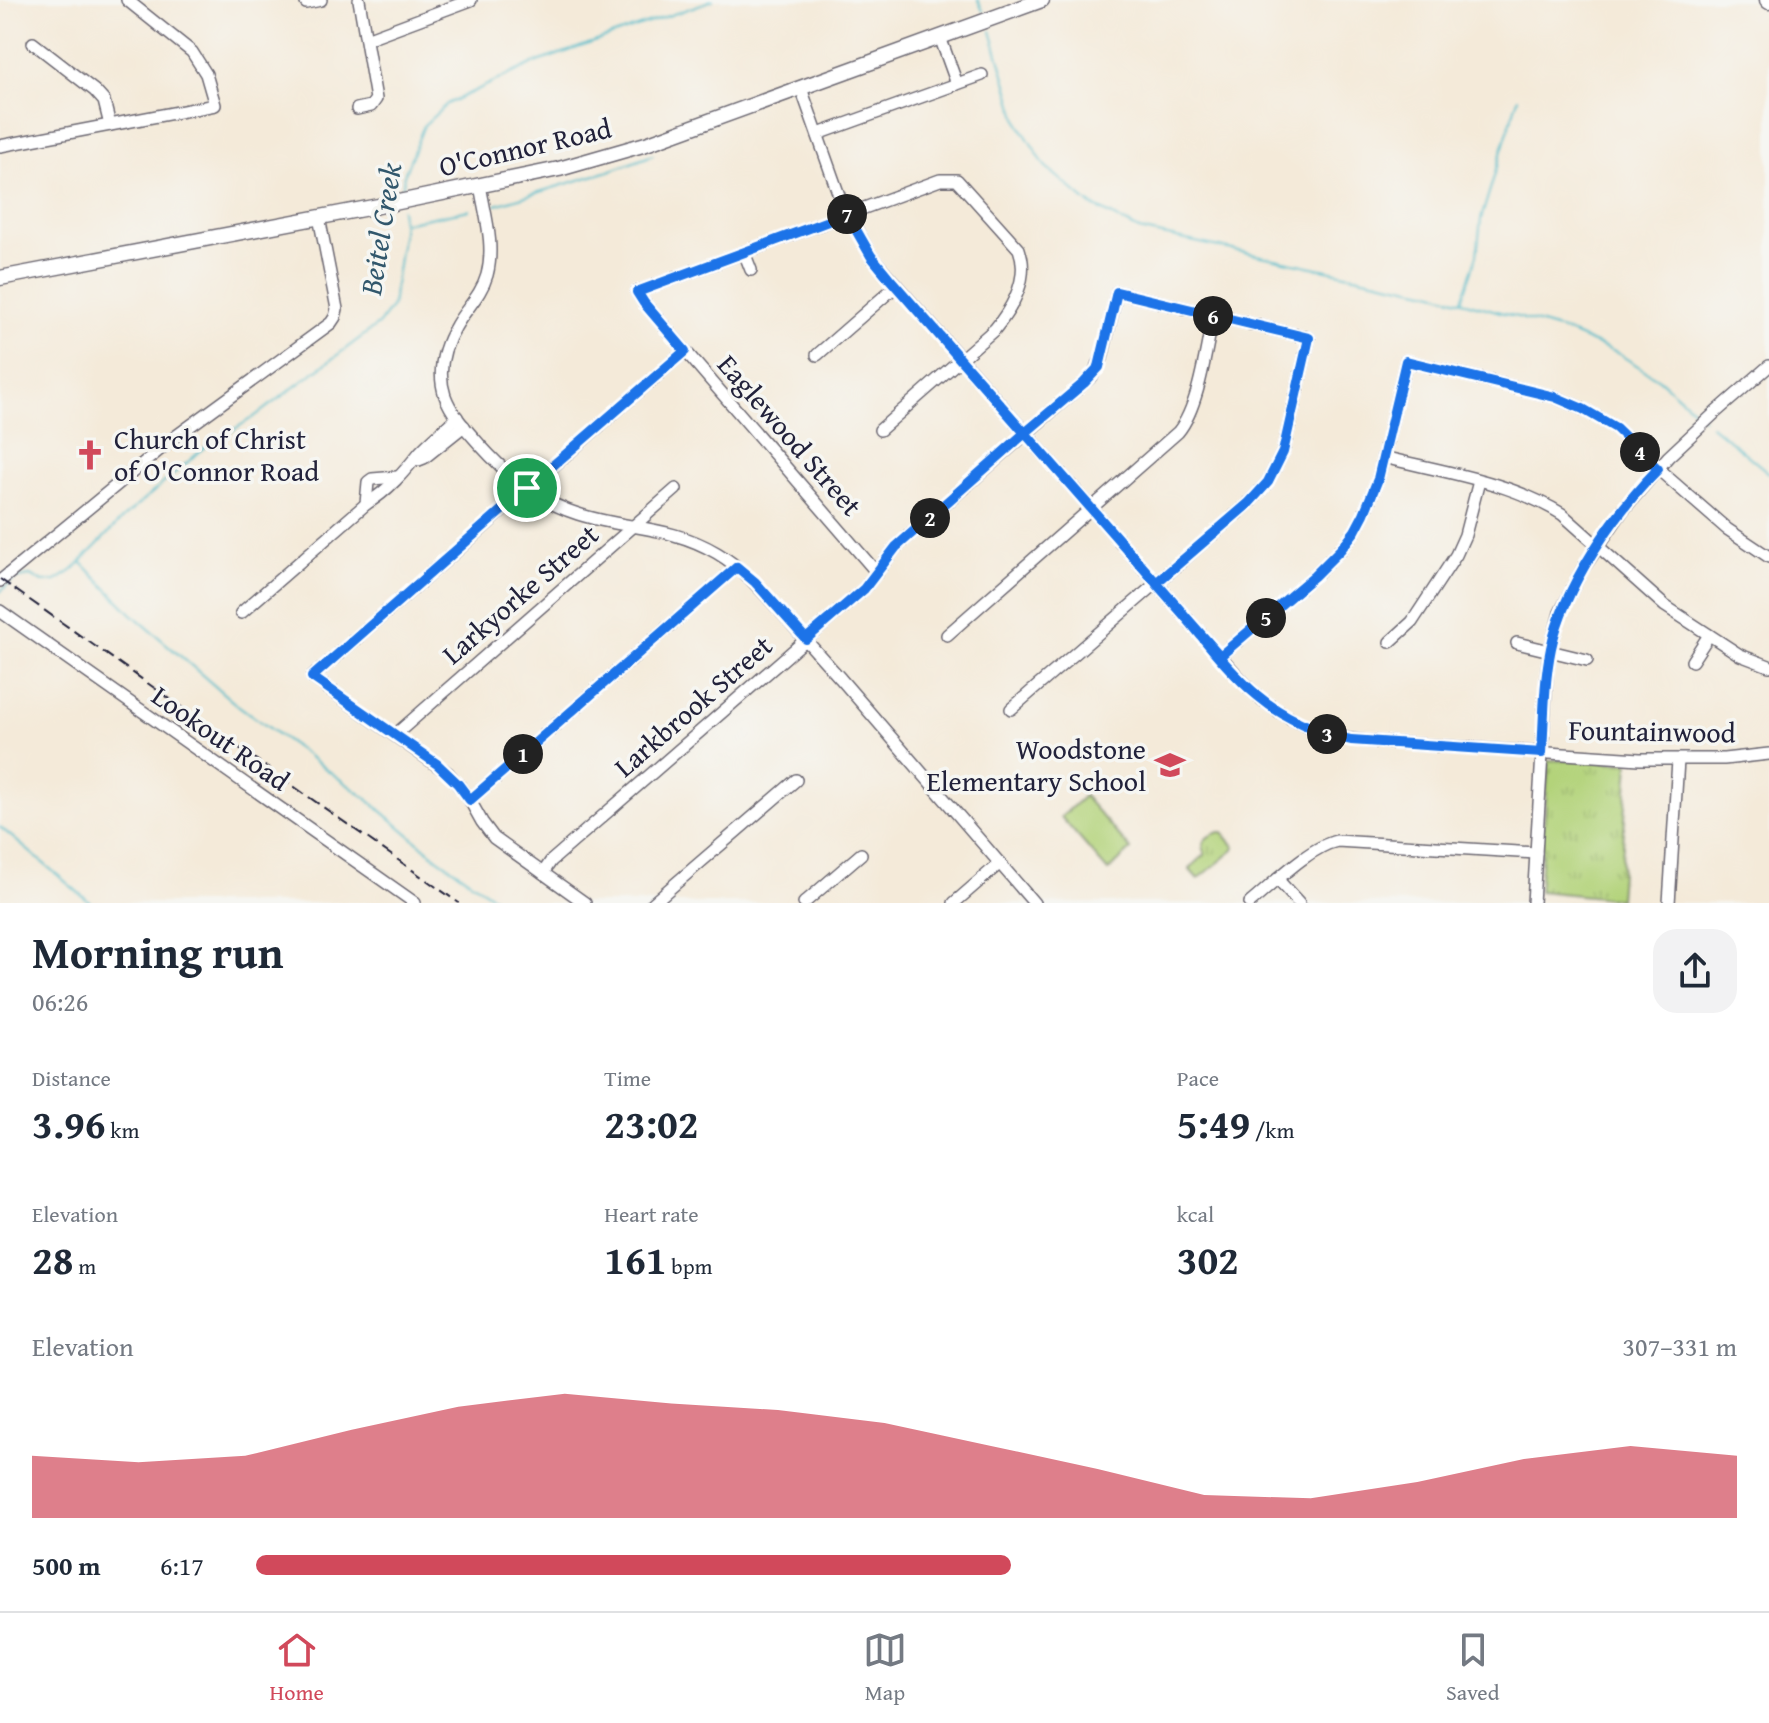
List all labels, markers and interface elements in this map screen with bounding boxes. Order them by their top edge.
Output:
street label: O'Connor Road [435,107,615,186]
water label: Beitel Creek [348,159,412,299]
pin: 7 [827,194,867,234]
text: 7 [841,198,853,230]
pin: 6 [1193,296,1233,336]
text: 6 [1207,300,1219,332]
street label: Eaglewood Street [709,345,872,525]
place label: Church of Christ of O'Connor Road [114,418,319,491]
pin: 4 [1620,432,1660,472]
text: 4 [1634,436,1646,468]
church icon: Church of Christ of O'Connor Road [73,438,107,472]
pin [493,454,561,522]
icon: arrive [505,466,549,510]
pin: 2 [910,498,950,538]
text: 2 [924,502,936,534]
street label: Larkyorke Street [432,514,607,673]
pin: 5 [1246,598,1286,638]
text: 5 [1260,602,1272,634]
street label: Larkbrook Street [604,625,781,786]
street label: Lookout Road [144,675,299,800]
street label: Fountainwood [1568,709,1736,752]
pin: 3 [1307,714,1347,754]
text: 3 [1321,718,1333,750]
place label: Woodstone Elementary School [927,728,1146,801]
pin: 1 [503,734,543,774]
text: 1 [517,738,529,770]
school or university icon: Woodstone Elementary School [1153,748,1187,782]
text: Morning run [32,920,283,984]
button: share [1653,929,1737,1013]
text: 06:26 [32,982,88,1021]
text: Distance [32,1062,111,1094]
text: Time [604,1062,651,1094]
text: Pace [1177,1062,1219,1094]
text: 3.96 [32,1094,105,1153]
text: 23:02 [604,1094,699,1153]
text: 5:49 [1177,1094,1250,1153]
text: km [105,1114,139,1146]
text: /km [1250,1114,1295,1146]
text: Elevation [32,1198,118,1230]
text: Heart rate [604,1198,699,1230]
text: kcal [1177,1198,1214,1230]
text: 28 [32,1230,73,1289]
text: 161 [604,1230,667,1289]
text: 302 [1177,1230,1239,1289]
text: m [73,1250,96,1282]
text: bpm [667,1250,713,1282]
text: Elevation [32,1327,134,1366]
text: 307–331 m [1623,1327,1737,1366]
text: 500 m [32,1546,100,1585]
text: 6:17 [160,1546,204,1585]
tab: Home [270,1628,324,1708]
tab: Map [863,1628,907,1708]
tab: Saved [1446,1628,1499,1708]

